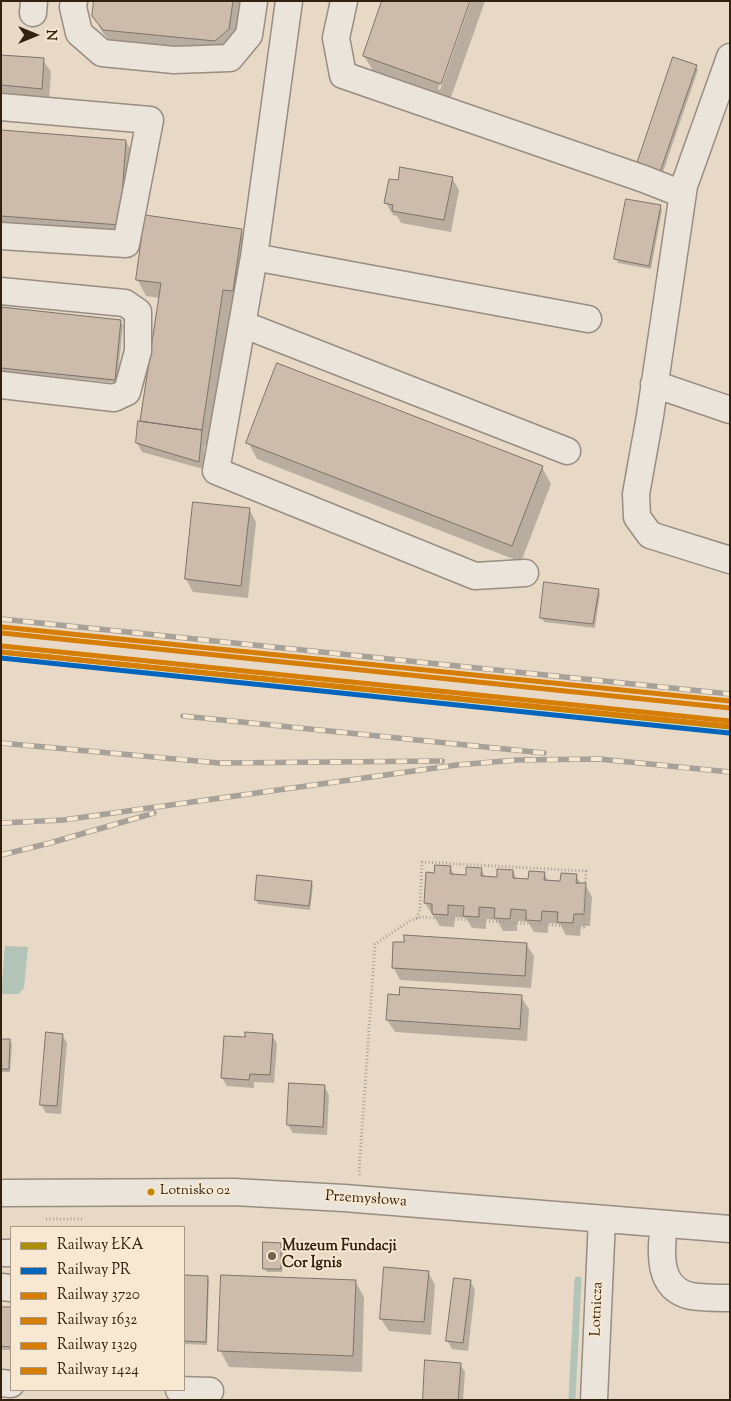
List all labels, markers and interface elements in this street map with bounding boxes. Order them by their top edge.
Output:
north arrow [10,10,60,60]
text: N [40,29,60,41]
place label: Lotnisko 02 [160,1184,230,1200]
marker: Lotnisko 02 [146,1187,156,1197]
street label: Przemysłowa [325,1188,407,1212]
legend [10,1226,185,1391]
text: Railway ŁKA [57,1235,144,1256]
place label: Muzeum Fundacji Cor Ignis [282,1238,397,1273]
marker: Muzeum Fundacji Cor Ignis [266,1250,278,1262]
text: Railway PR [57,1260,131,1281]
street label: Lotnicza [588,1281,608,1337]
text: Railway 3720 [57,1285,140,1306]
text: Railway 1632 [57,1310,137,1331]
text: Railway 1329 [57,1335,137,1356]
text: Railway 1424 [57,1360,139,1381]

